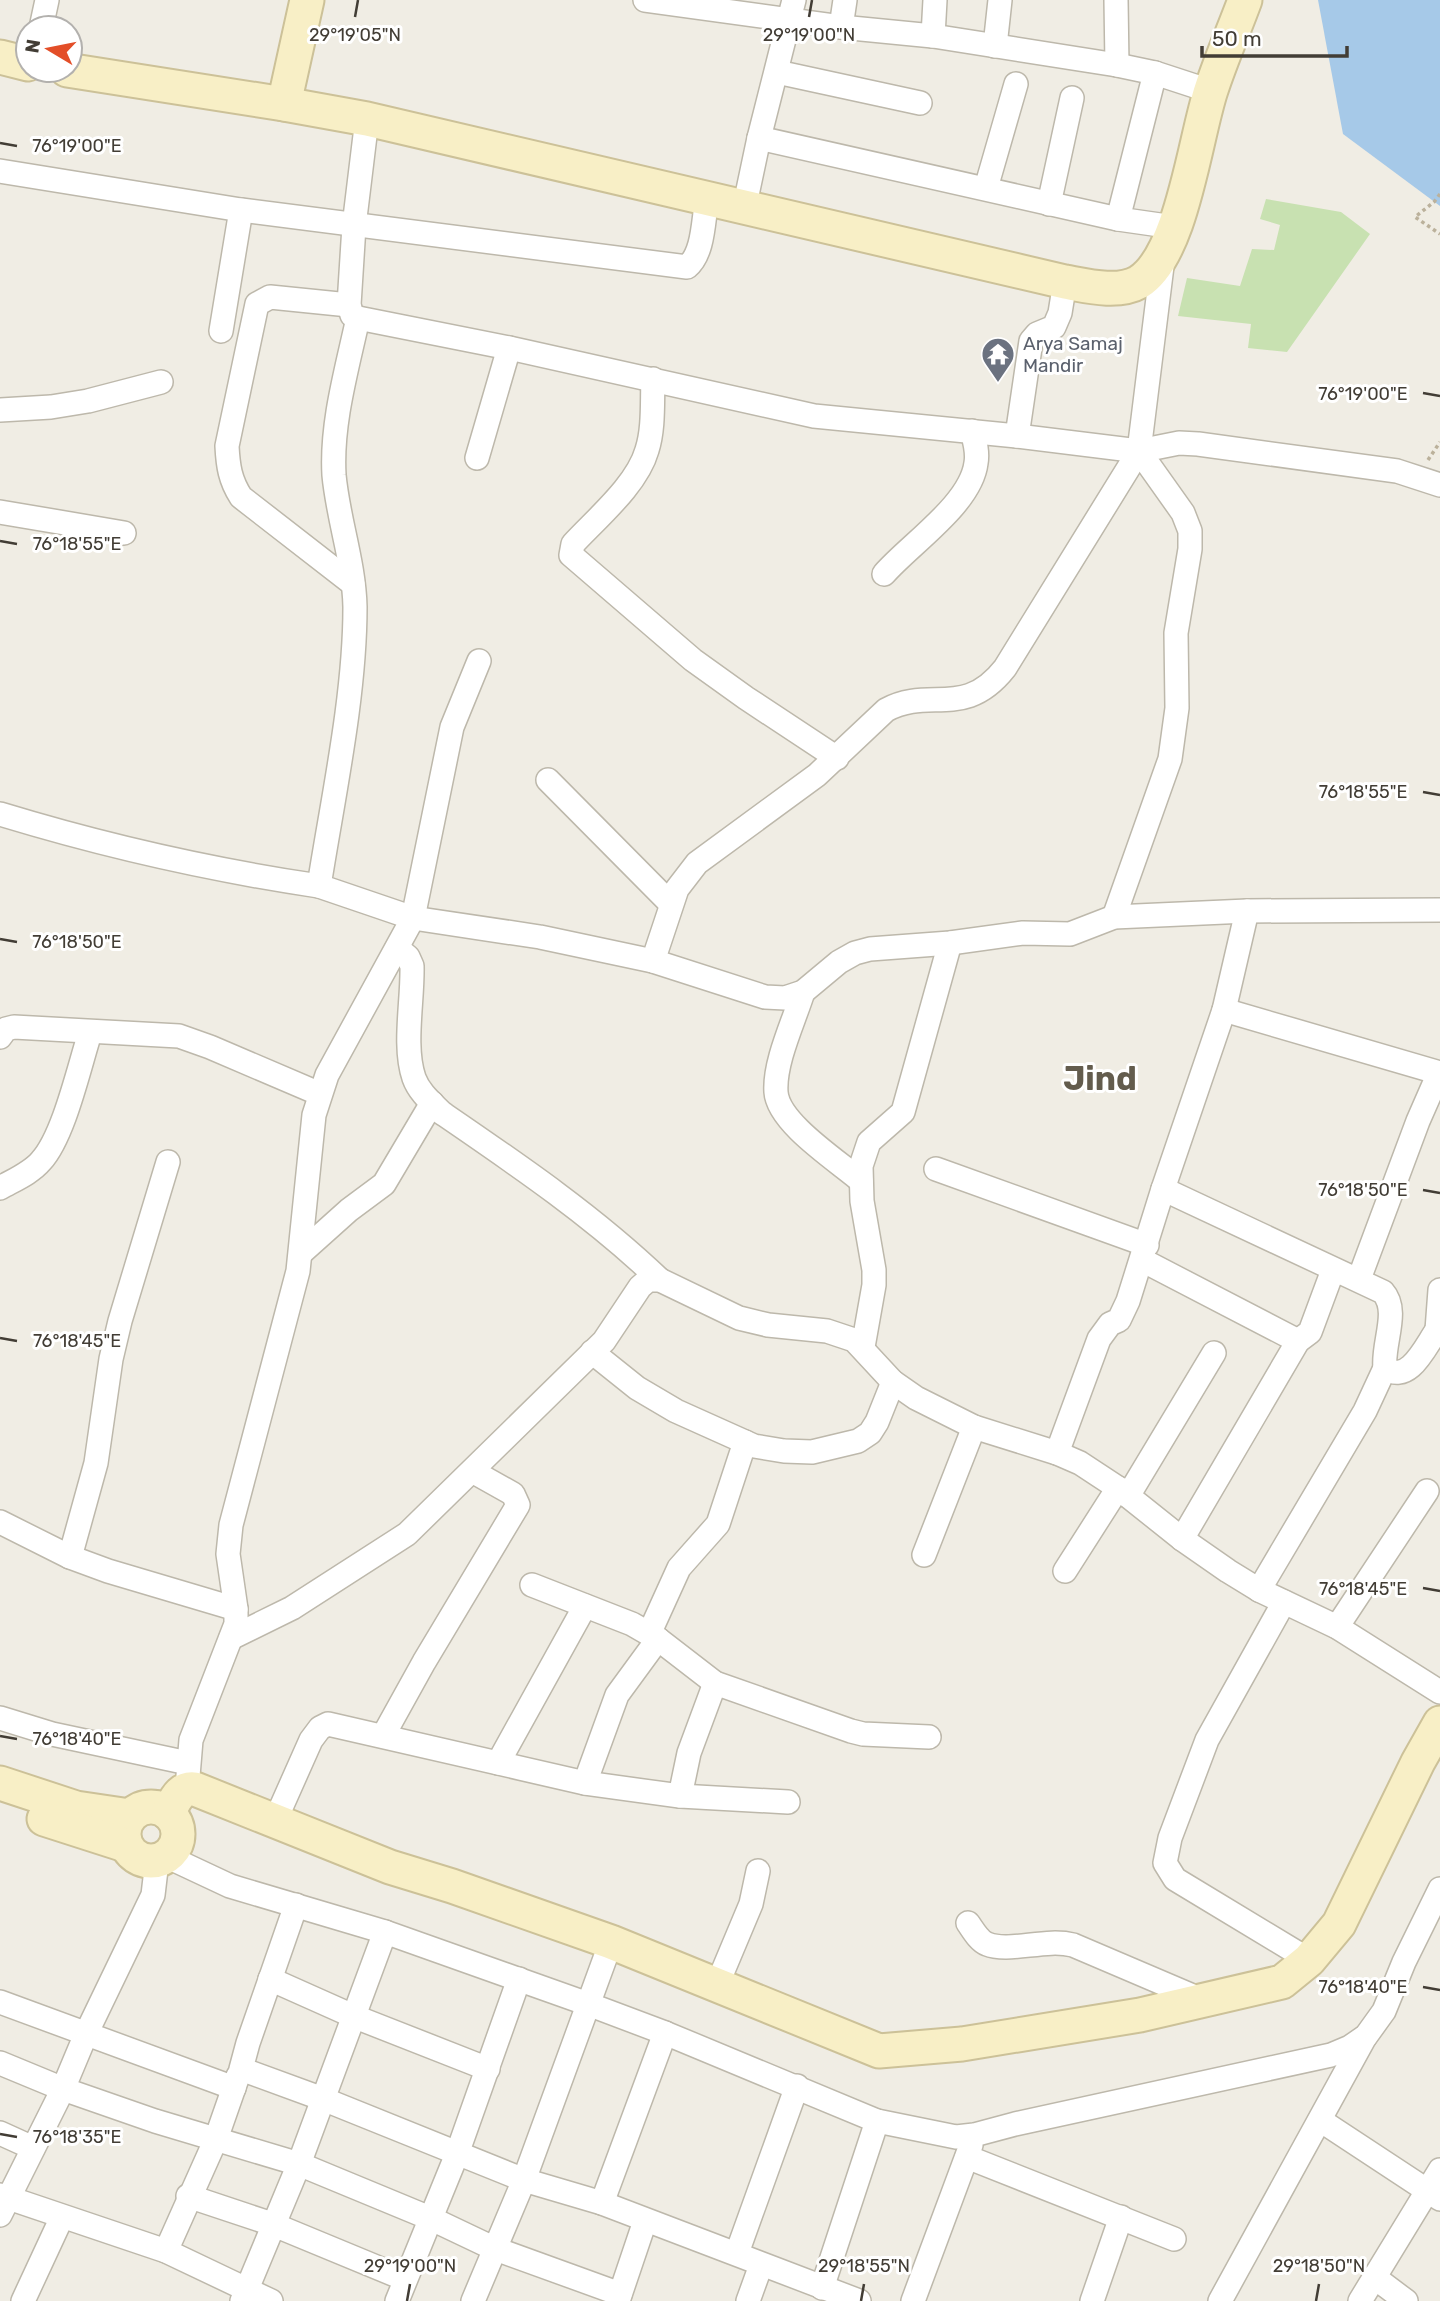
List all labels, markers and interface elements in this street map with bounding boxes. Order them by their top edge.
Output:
north arrow [14,14,84,84]
scale bar [1202,14,1347,58]
text: 29°19'05"N [309,24,401,46]
text: 29°19'00"N [763,24,855,46]
text: 50 m [1212,26,1262,51]
text: N [20,37,45,55]
text: 76°19'00"E [32,135,122,157]
place label: Arya Samaj Mandir [1023,332,1123,377]
temple icon: Arya Samaj Mandir [979,335,1017,384]
text: 76°19'00"E [1318,383,1408,405]
text: 76°18'55"E [33,533,121,555]
text: 76°18'55"E [1319,781,1407,803]
text: 76°18'50"E [32,931,122,953]
district label: Jind [1063,1059,1137,1098]
text: 76°18'50"E [1318,1179,1408,1201]
text: 76°18'45"E [33,1330,121,1352]
text: 76°18'45"E [1319,1578,1407,1600]
text: 76°18'40"E [33,1728,121,1750]
text: 76°18'40"E [1319,1976,1407,1998]
text: 76°18'35"E [33,2126,121,2148]
text: 29°19'00"N [364,2255,456,2277]
text: 29°18'55"N [818,2255,910,2277]
text: 29°18'50"N [1273,2255,1365,2277]

